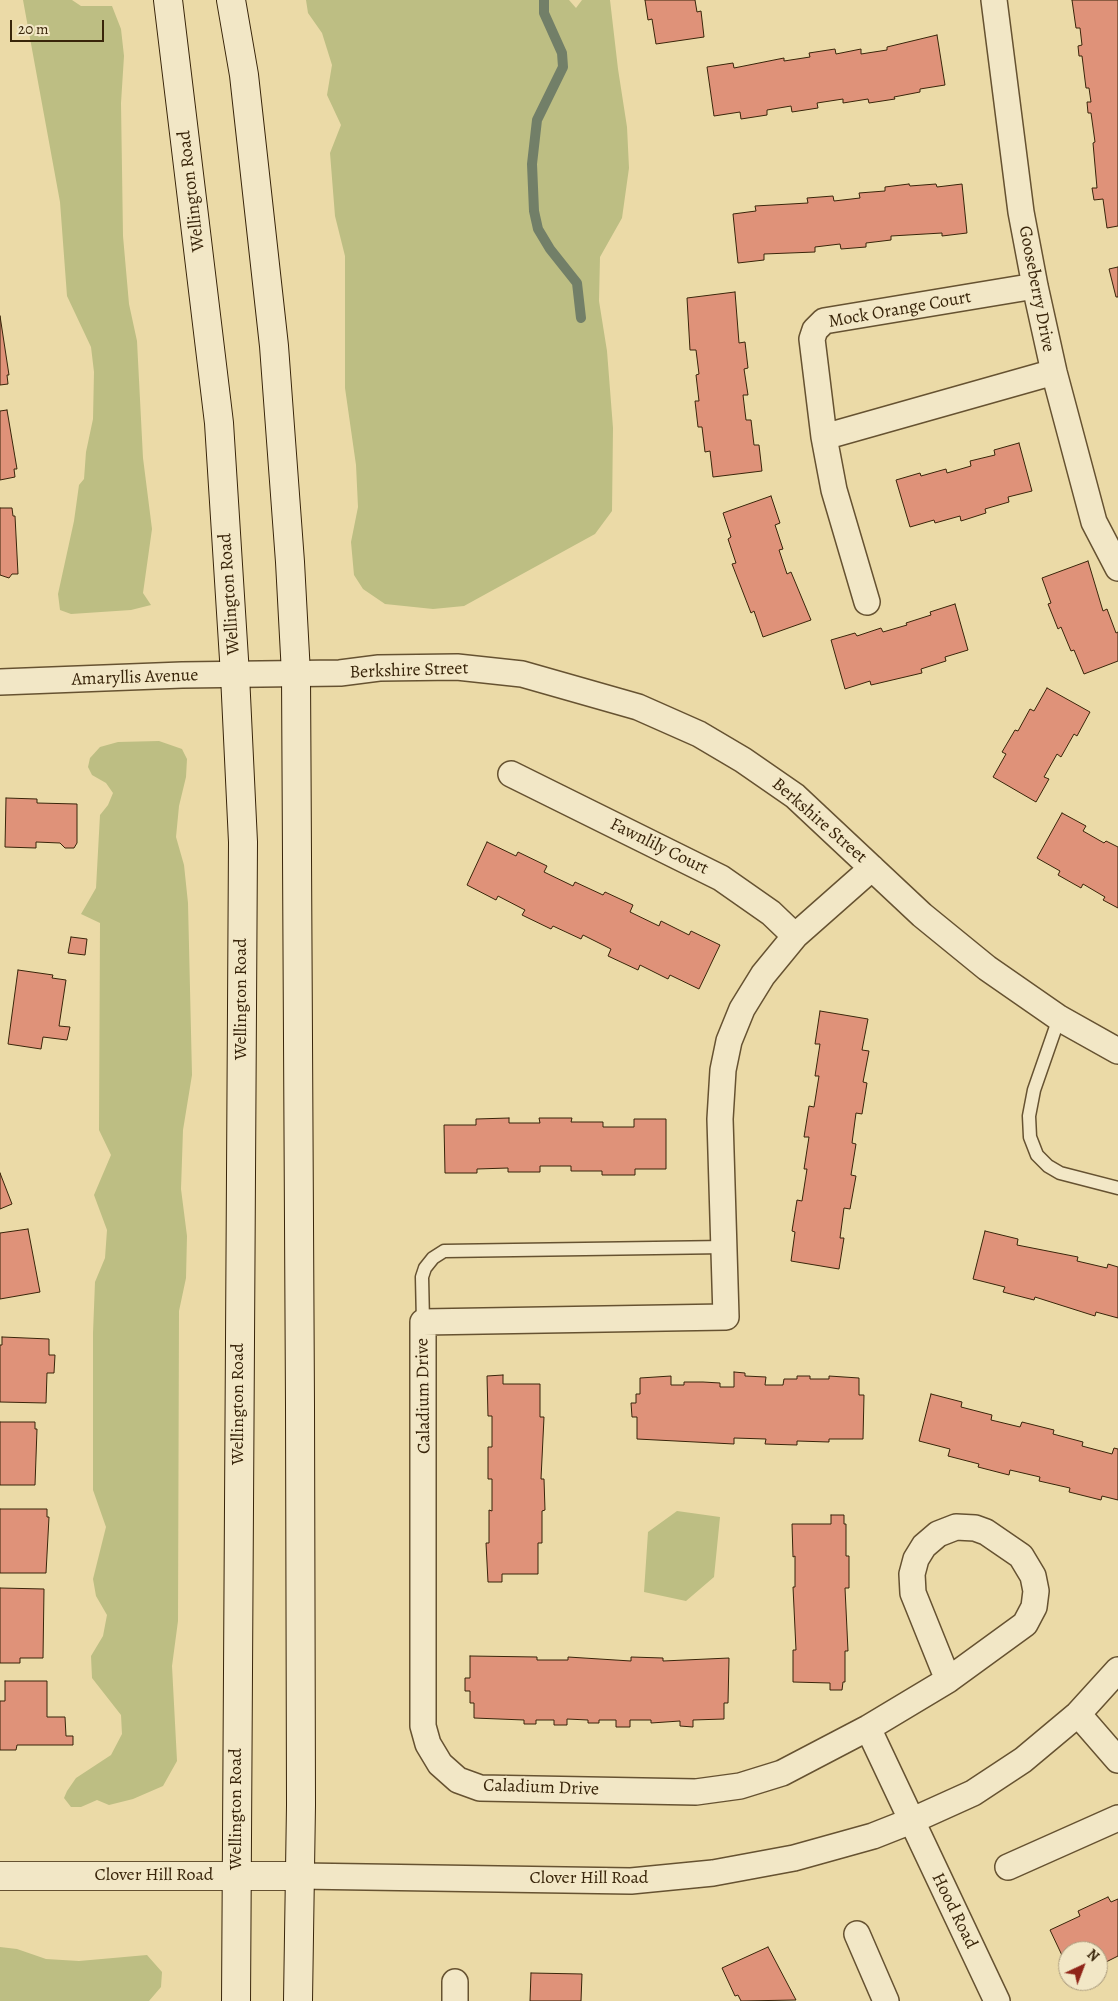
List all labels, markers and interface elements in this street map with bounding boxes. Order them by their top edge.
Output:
scale bar [12,10,106,42]
text: 20 m [18,19,49,39]
street label: Wellington Road [174,129,210,253]
street label: Gooseberry Drive [1013,224,1059,354]
street label: Mock Orange Court [827,287,973,333]
street label: Wellington Road [215,532,245,656]
street label: Berkshire Street [349,658,469,684]
street label: Amaryllis Avenue [71,665,199,691]
street label: Berkshire Street [767,774,871,868]
street label: Fawnlily Court [606,814,712,880]
street label: Wellington Road [231,938,253,1060]
street label: Caladium Drive [412,1338,436,1454]
street label: Wellington Road [228,1343,250,1465]
street label: Wellington Road [226,1748,248,1870]
street label: Caladium Drive [483,1775,599,1801]
street label: Clover Hill Road [95,1865,213,1887]
street label: Clover Hill Road [530,1868,648,1890]
street label: Hood Road [926,1869,982,1953]
north arrow [1058,1941,1108,1991]
text: N [1083,1945,1103,1966]

